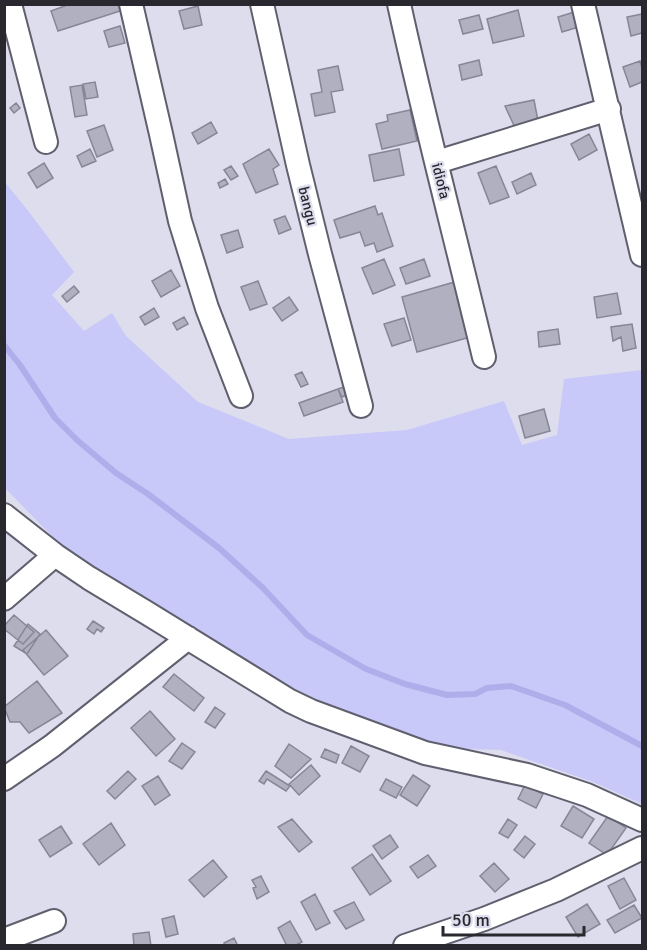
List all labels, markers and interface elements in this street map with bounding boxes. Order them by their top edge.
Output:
street label: idiofa [428,161,454,201]
street label: bangu [294,185,322,227]
scale bar [443,899,584,937]
text: 50 m [452,909,490,931]

